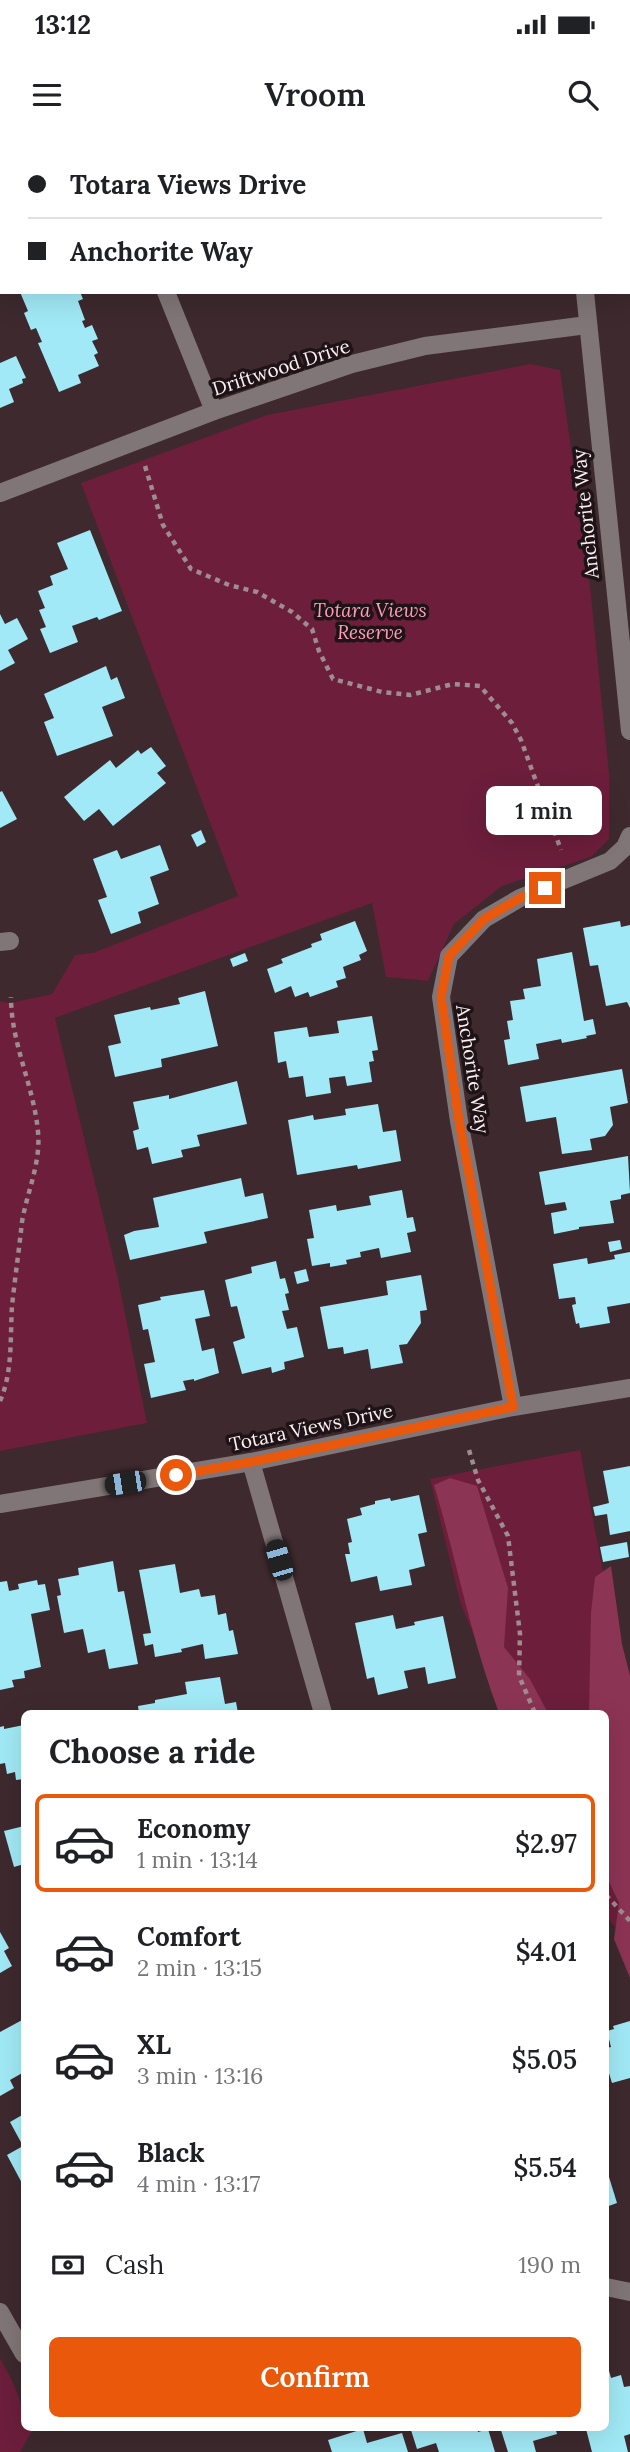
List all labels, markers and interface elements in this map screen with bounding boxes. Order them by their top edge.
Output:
text: 13:12 [35,8,91,41]
text: Vroom [264,74,366,115]
icon: menu [28,76,66,114]
icon: search [564,76,602,114]
text: Totara Views Drive [70,168,306,201]
text: Anchorite Way [70,235,253,268]
street label: Driftwood Drive [209,333,353,401]
street label: Anchorite Way [566,448,604,581]
park label: Totara Views Reserve [313,598,427,644]
callout: 1 min [487,786,603,836]
text: 1 min [515,796,573,825]
route end [529,872,561,904]
street label: Anchorite Way [451,1002,495,1135]
street label: Totara Views Drive [227,1398,395,1456]
route start [160,1459,192,1491]
car [103,1469,148,1497]
car [264,1537,295,1583]
text: Choose a ride [49,1731,256,1772]
icon: car [53,1812,116,1875]
text: Economy [137,1812,250,1845]
text: $2.97 [515,1827,577,1860]
text: 1 min · 13:14 [137,1845,258,1874]
icon: car [53,1920,116,1983]
text: Comfort [137,1920,241,1953]
text: $4.01 [516,1935,577,1968]
text: 2 min · 13:15 [137,1953,262,1982]
icon: car [53,2028,116,2091]
text: XL [137,2028,171,2061]
text: $5.05 [512,2043,577,2076]
text: 3 min · 13:16 [137,2061,263,2090]
icon: car [53,2136,116,2199]
text: Black [137,2136,205,2169]
text: $5.54 [514,2151,577,2184]
text: 4 min · 13:17 [137,2169,260,2198]
icon: cash [49,2246,87,2284]
text: Cash [105,2248,164,2281]
text: 190 m [518,2250,581,2279]
button: Confirm [49,2337,581,2417]

